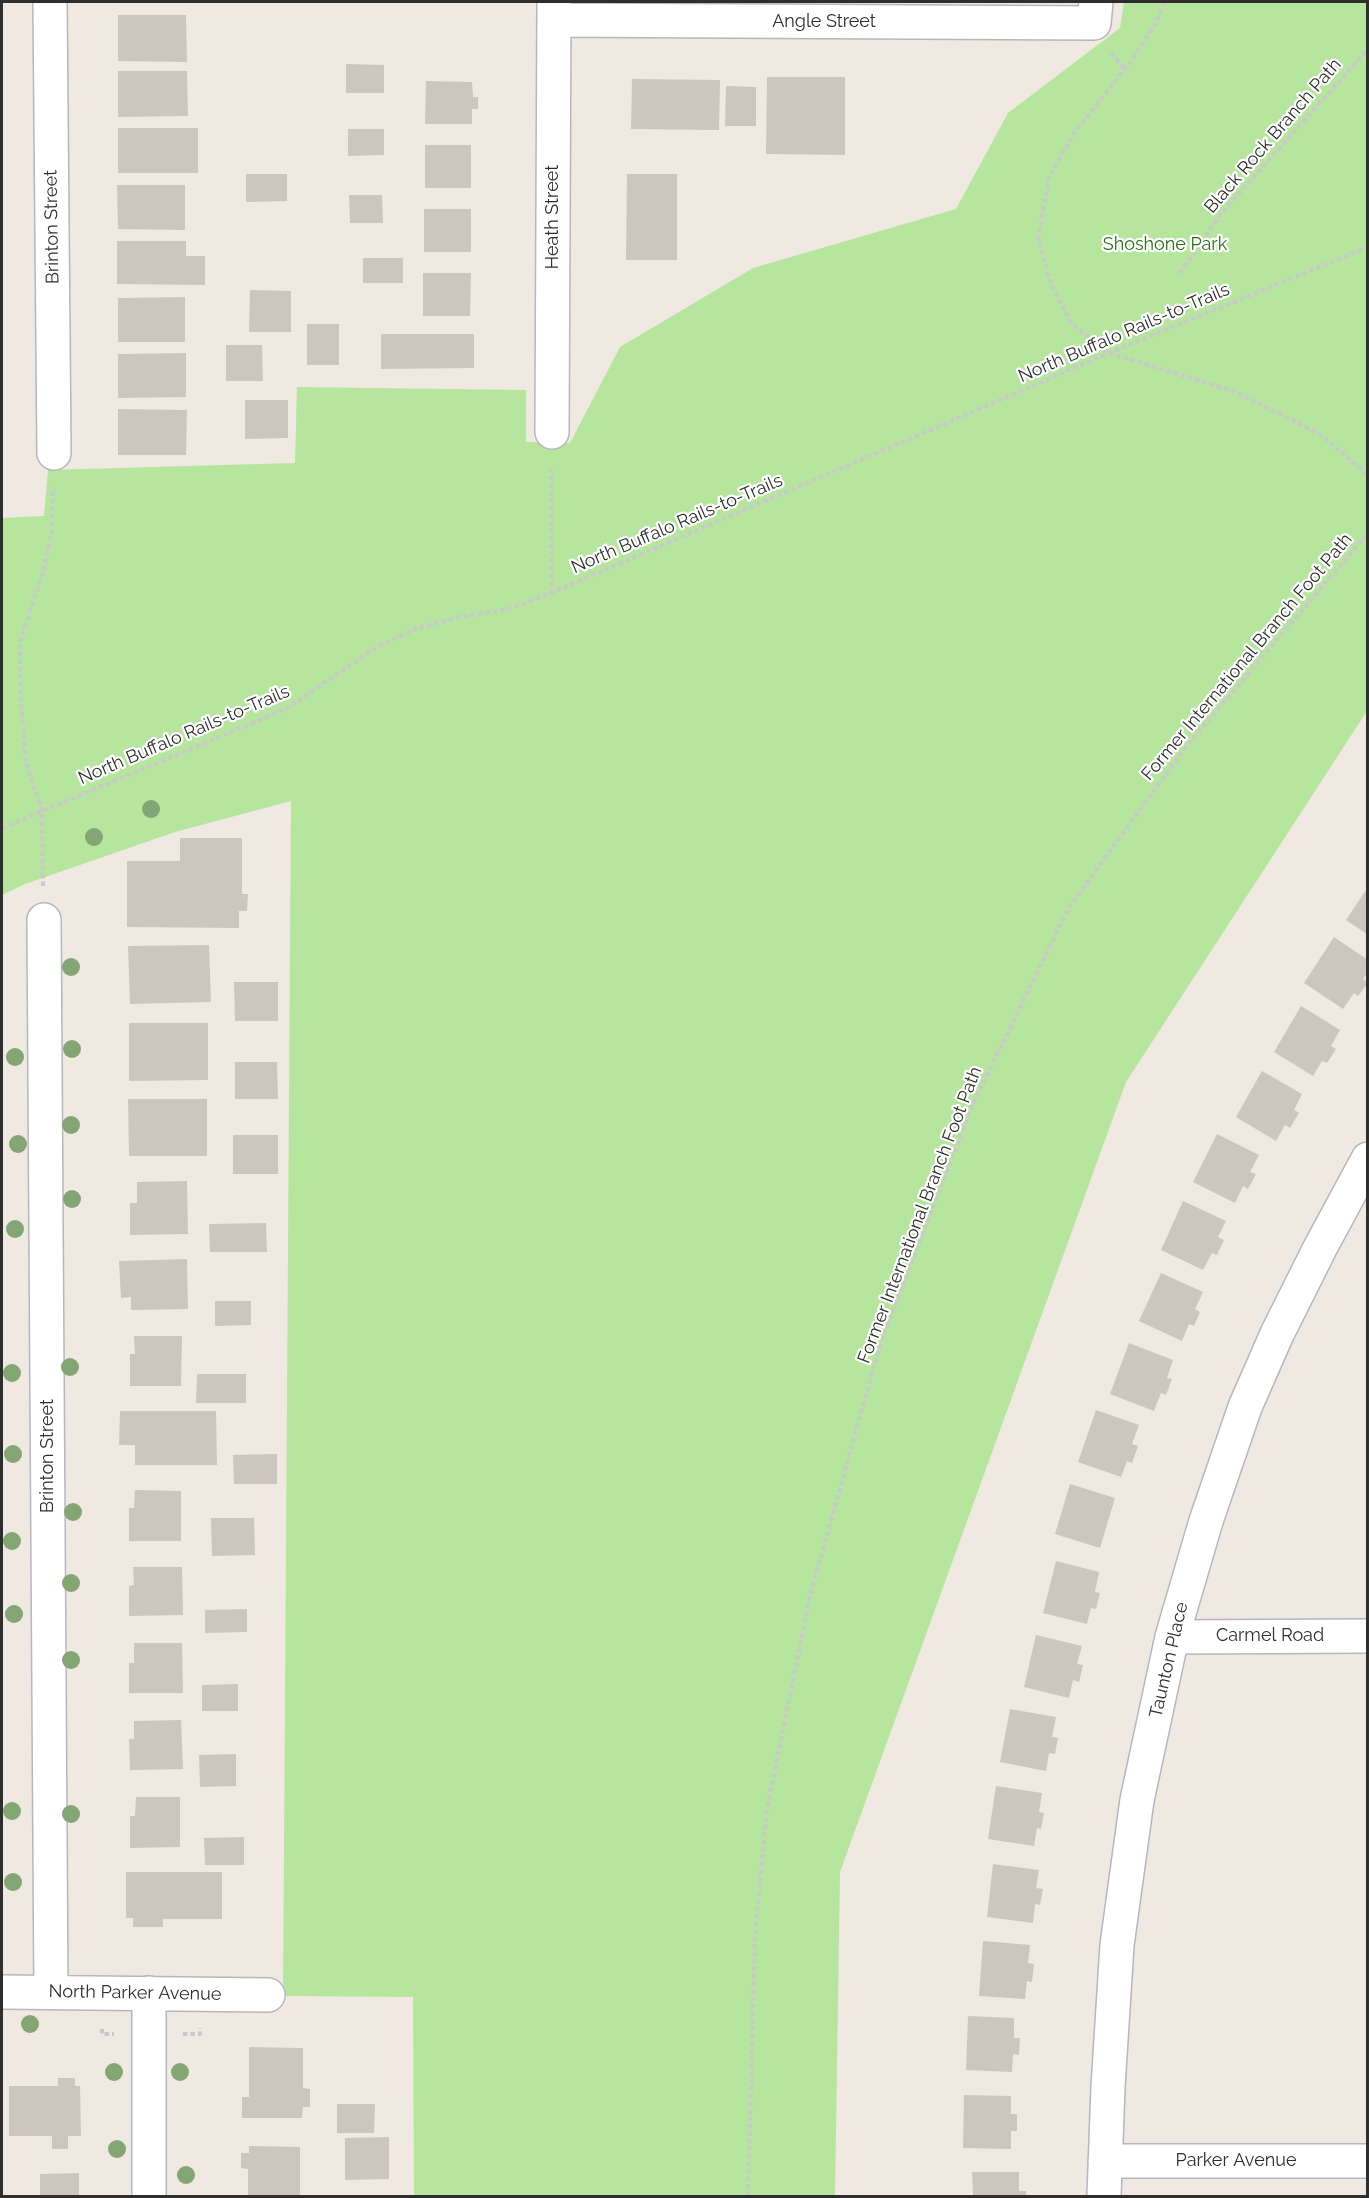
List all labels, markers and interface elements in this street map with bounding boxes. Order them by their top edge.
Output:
street label: Angle Street [772,11,876,33]
street label: Black Rock Branch Path [1200,54,1346,218]
street label: Heath Street [542,165,564,269]
street label: Brinton Street [40,170,64,284]
park label: Shoshone Park [1103,234,1227,256]
street label: North Buffalo Rails-to-Trails [1015,279,1233,387]
street label: North Buffalo Rails-to-Trails [568,470,786,578]
street label: Former International Branch Foot Path [1137,529,1357,785]
street label: North Buffalo Rails-to-Trails [75,681,293,789]
street label: Former International Branch Foot Path [853,1064,987,1366]
street label: Brinton Street [37,1399,59,1513]
street label: Taunton Place [1145,1600,1193,1720]
street label: Carmel Road [1216,1625,1324,1647]
street label: North Parker Avenue [48,1981,222,2005]
street label: Parker Avenue [1176,2150,1296,2172]

